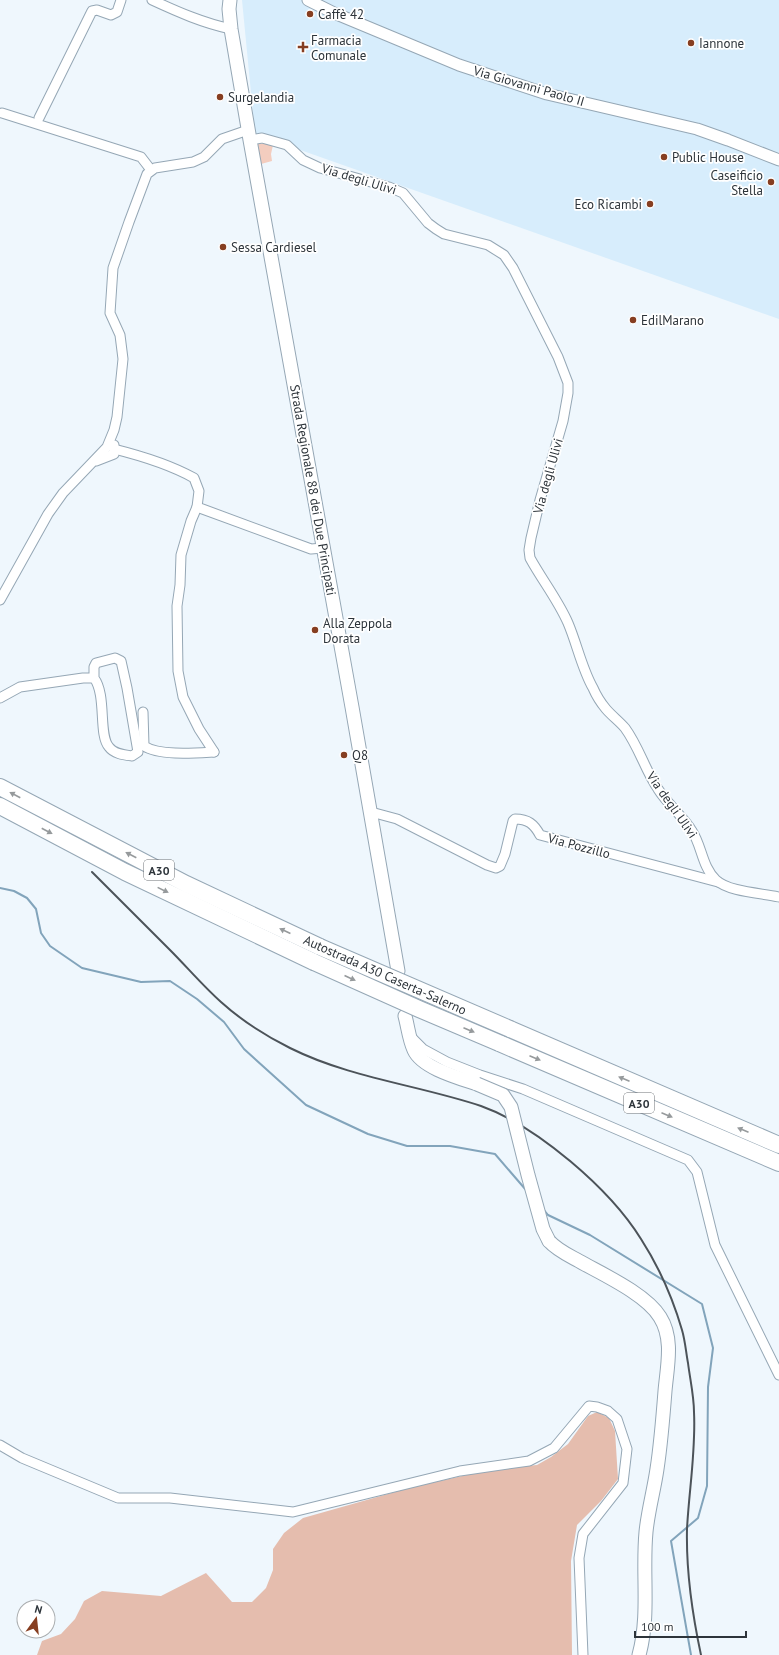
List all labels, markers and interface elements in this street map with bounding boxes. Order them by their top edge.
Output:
place label: Caffè 42 [318,6,364,23]
marker: Caffè 42 [305,9,315,19]
place label: Farmacia Comunale [311,32,366,64]
place label: Iannone [699,35,744,52]
marker: Iannone [686,38,696,48]
marker: Farmacia Comunale [298,42,308,52]
street label: Via Giovanni Paolo II [470,62,587,110]
place label: Surgelandia [228,89,294,106]
marker: Surgelandia [215,92,225,102]
place label: Public House [672,149,744,166]
marker: Public House [659,152,669,162]
street label: Via degli Ulivi [319,159,399,198]
place label: Caseificio Stella [710,167,763,199]
marker: Caseificio Stella [766,177,776,187]
place label: Eco Ricambi [574,196,642,213]
marker: Eco Ricambi [645,199,655,209]
place label: Sessa Cardiesel [231,239,317,256]
marker: Sessa Cardiesel [218,242,228,252]
place label: EdilMarano [641,312,704,329]
marker: EdilMarano [628,315,638,325]
street label: Strada Regionale 88 dei Due Principati [286,383,340,597]
street label: Via degli Ulivi [529,436,567,517]
place label: Alla Zeppola Dorata [323,615,392,647]
marker: Alla Zeppola Dorata [310,625,320,635]
place label: Q8 [352,747,368,764]
marker: Q8 [339,750,349,760]
street label: Via degli Ulivi [642,768,701,842]
one-way arrow [10,792,21,798]
one-way arrow [41,828,53,834]
street label: Via Pozzillo [545,829,612,863]
one-way arrow [125,852,136,858]
road number: A30 [144,860,174,880]
one-way arrow [157,887,168,893]
one-way arrow [279,928,291,934]
street label: Autostrada A30 Caserta-Salerno [301,931,469,1019]
one-way arrow [344,975,355,981]
one-way arrow [463,1027,474,1033]
one-way arrow [529,1055,540,1061]
one-way arrow [617,1075,629,1081]
road number: A30 [624,1093,654,1113]
one-way arrow [661,1112,672,1118]
one-way arrow [738,1127,749,1133]
north arrow [16,1599,56,1639]
text: N [33,1602,44,1617]
scale bar [635,1613,746,1639]
text: 100 m [641,1619,674,1634]

